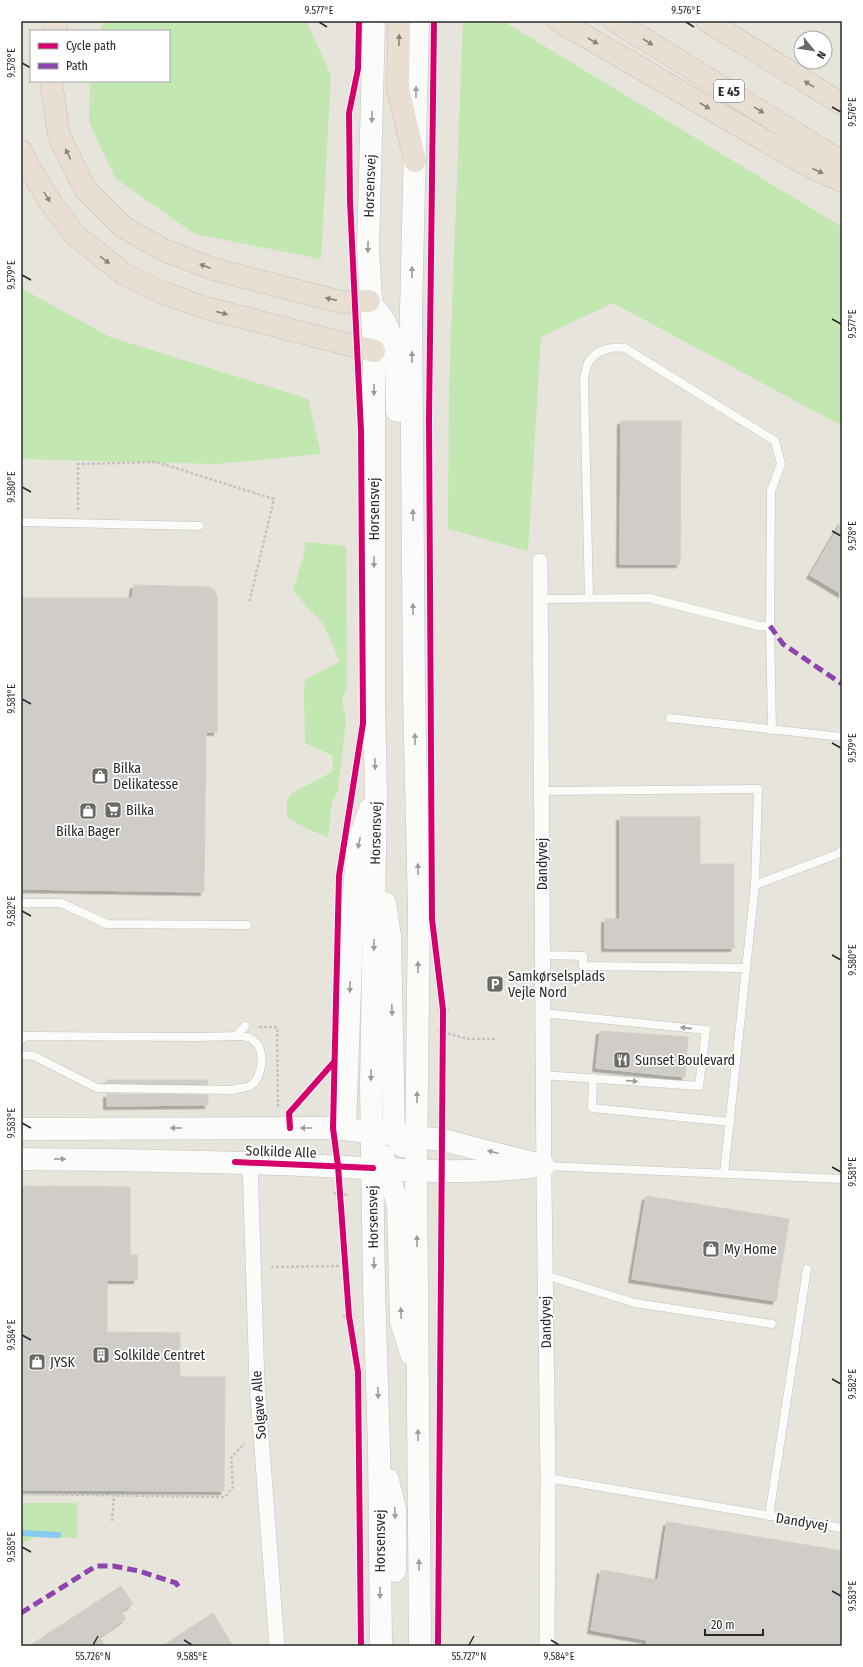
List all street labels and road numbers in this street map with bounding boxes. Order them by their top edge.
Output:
road number: E 45 [714,80,744,102]
street label: Horsensvej [360,154,380,218]
street label: Horsensvej [366,477,383,541]
street label: Horsensvej [367,801,385,865]
street label: Dandyvej [534,838,551,890]
street label: Solkilde Alle [245,1142,317,1162]
street label: Horsensvej [364,1185,382,1249]
street label: Dandyvej [537,1296,555,1348]
street label: Solgave Alle [248,1370,270,1440]
street label: Horsensvej [372,1509,389,1573]
street label: Dandyvej [775,1509,829,1535]

